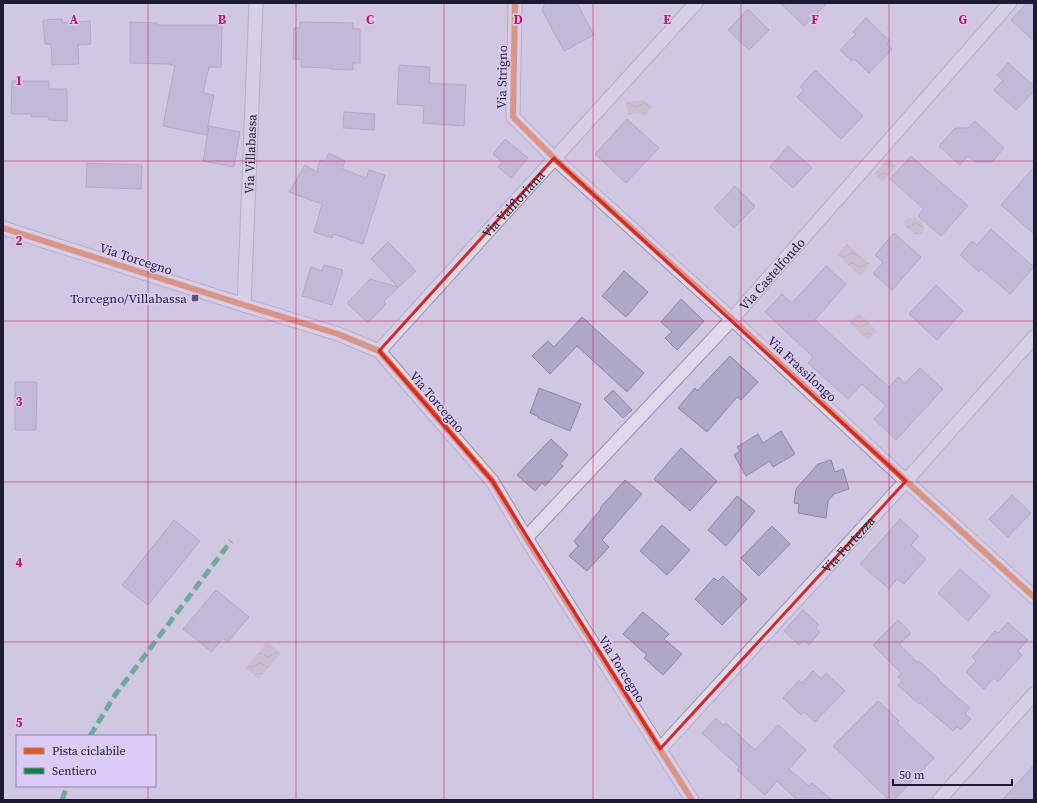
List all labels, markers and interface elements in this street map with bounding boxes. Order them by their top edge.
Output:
text: A [70,11,79,28]
text: B [218,11,227,28]
text: C [366,11,374,28]
text: D [513,11,523,28]
text: E [663,11,671,28]
text: F [811,11,819,28]
text: G [959,11,968,28]
street label: Via Strigno [493,45,511,109]
text: 1 [15,72,23,89]
street label: Via Villabassa [240,113,260,194]
street label: Via Valfloriana [478,166,548,241]
text: 2 [15,232,23,249]
street label: Via Castelfondo [735,234,808,313]
street label: Via Torcegno [97,239,175,279]
place label: Torcegno/Villabassa [70,290,187,307]
marker: Torcegno/Villabassa [190,293,200,303]
street label: Via Frassilongo [764,332,840,406]
street label: Via Torcegno [406,368,468,436]
text: 3 [15,393,23,410]
street label: Via Fortezza [818,512,879,576]
text: 4 [15,554,23,571]
street label: Via Torcegno [595,632,649,706]
text: 5 [15,714,23,731]
legend [16,735,156,787]
text: Pista ciclabile [52,743,126,759]
scale bar [893,761,1012,787]
text: Sentiero [52,763,97,779]
text: 50 m [899,767,925,783]

